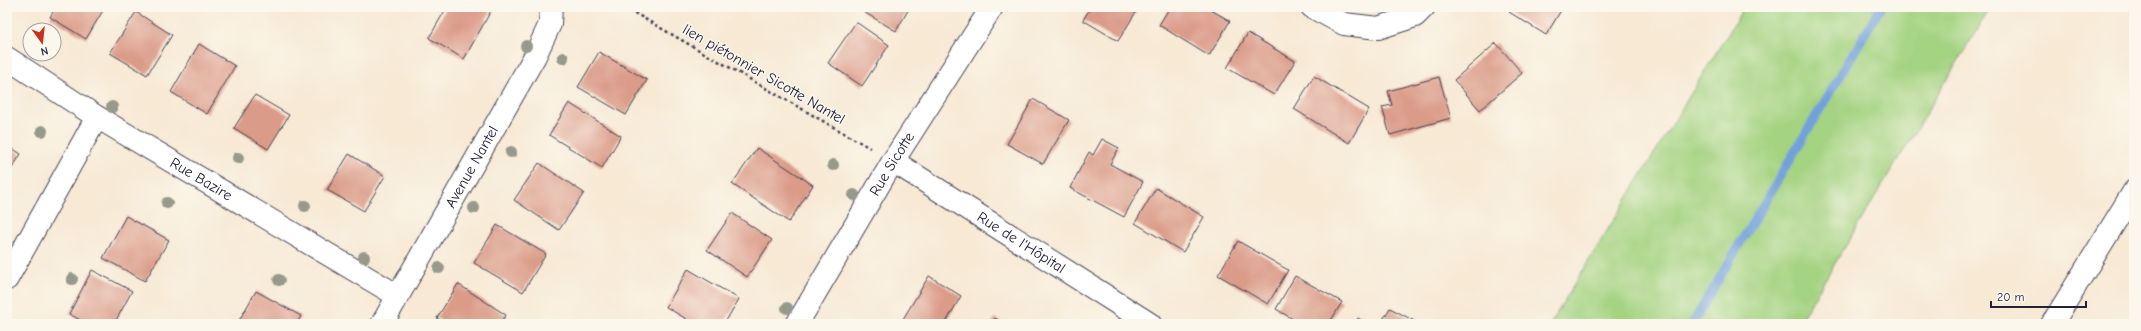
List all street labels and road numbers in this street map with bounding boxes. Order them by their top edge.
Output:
street label: lien piétonnier Sicotte Nantel [680,20,848,128]
street label: Avenue Nantel [441,123,502,211]
street label: Rue Sicotte [865,128,918,199]
street label: Rue Bazire [167,154,236,205]
street label: Rue de l'Hôpital [974,208,1069,277]

